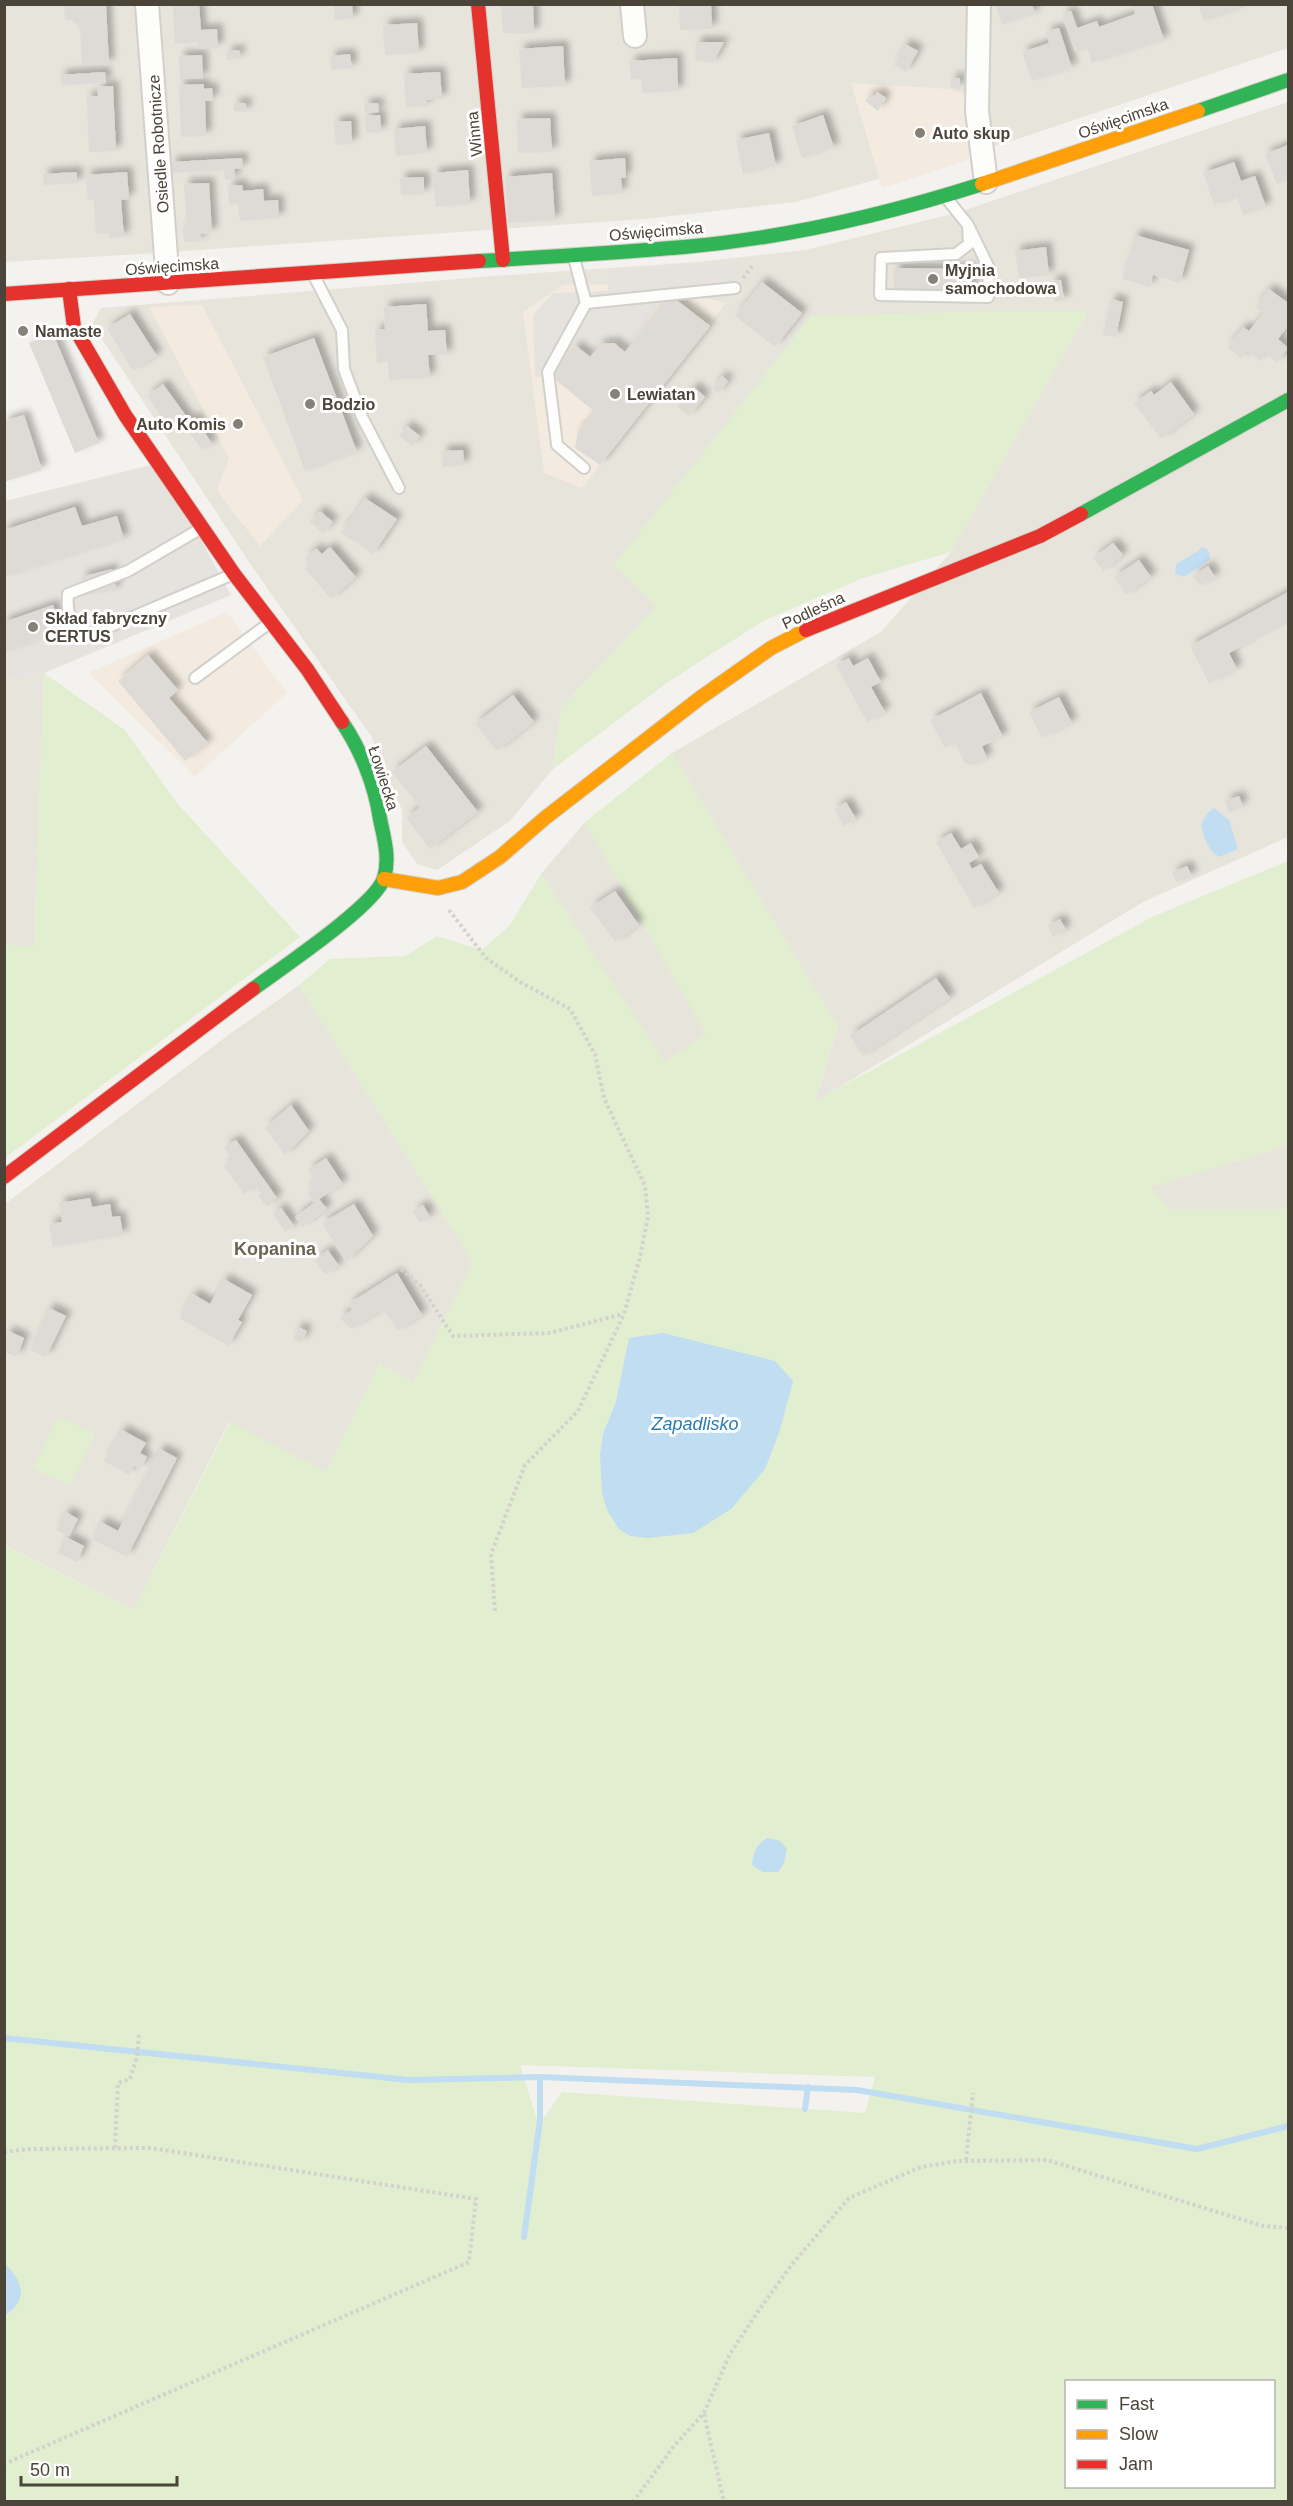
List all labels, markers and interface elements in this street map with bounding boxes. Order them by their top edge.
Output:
street label: Osiedle Robotnicze [145,74,172,214]
street label: Oświęcimska [1076,95,1171,142]
street label: Winna [464,110,485,157]
place label: Auto skup [932,125,1010,142]
marker: Auto skup [913,126,927,140]
street label: Oświęcimska [608,219,704,244]
street label: Oświęcimska [124,255,220,278]
place label: Myjnia samochodowa [945,262,1056,297]
marker: Myjnia samochodowa [926,272,940,286]
place label: Namaste [35,323,102,340]
marker: Namaste [16,324,30,338]
place label: Lewiatan [627,386,695,403]
marker: Lewiatan [608,387,622,401]
place label: Bodzio [322,396,376,413]
marker: Bodzio [303,397,317,411]
place label: Auto Komis [136,416,226,433]
marker: Auto Komis [231,417,245,431]
street label: Podleśna [779,589,847,632]
place label: Skład fabryczny CERTUS [45,610,167,645]
marker: Skład fabryczny CERTUS [26,620,40,634]
street label: Łowiecka [365,744,402,813]
district label: Kopanina [234,1239,317,1259]
water label: Zapadlisko [650,1414,739,1434]
legend [1065,2380,1275,2488]
text: Fast [1119,2394,1154,2414]
text: Slow [1119,2424,1159,2444]
scale bar [21,2449,177,2487]
text: Jam [1119,2454,1153,2474]
text: 50 m [30,2460,70,2480]

